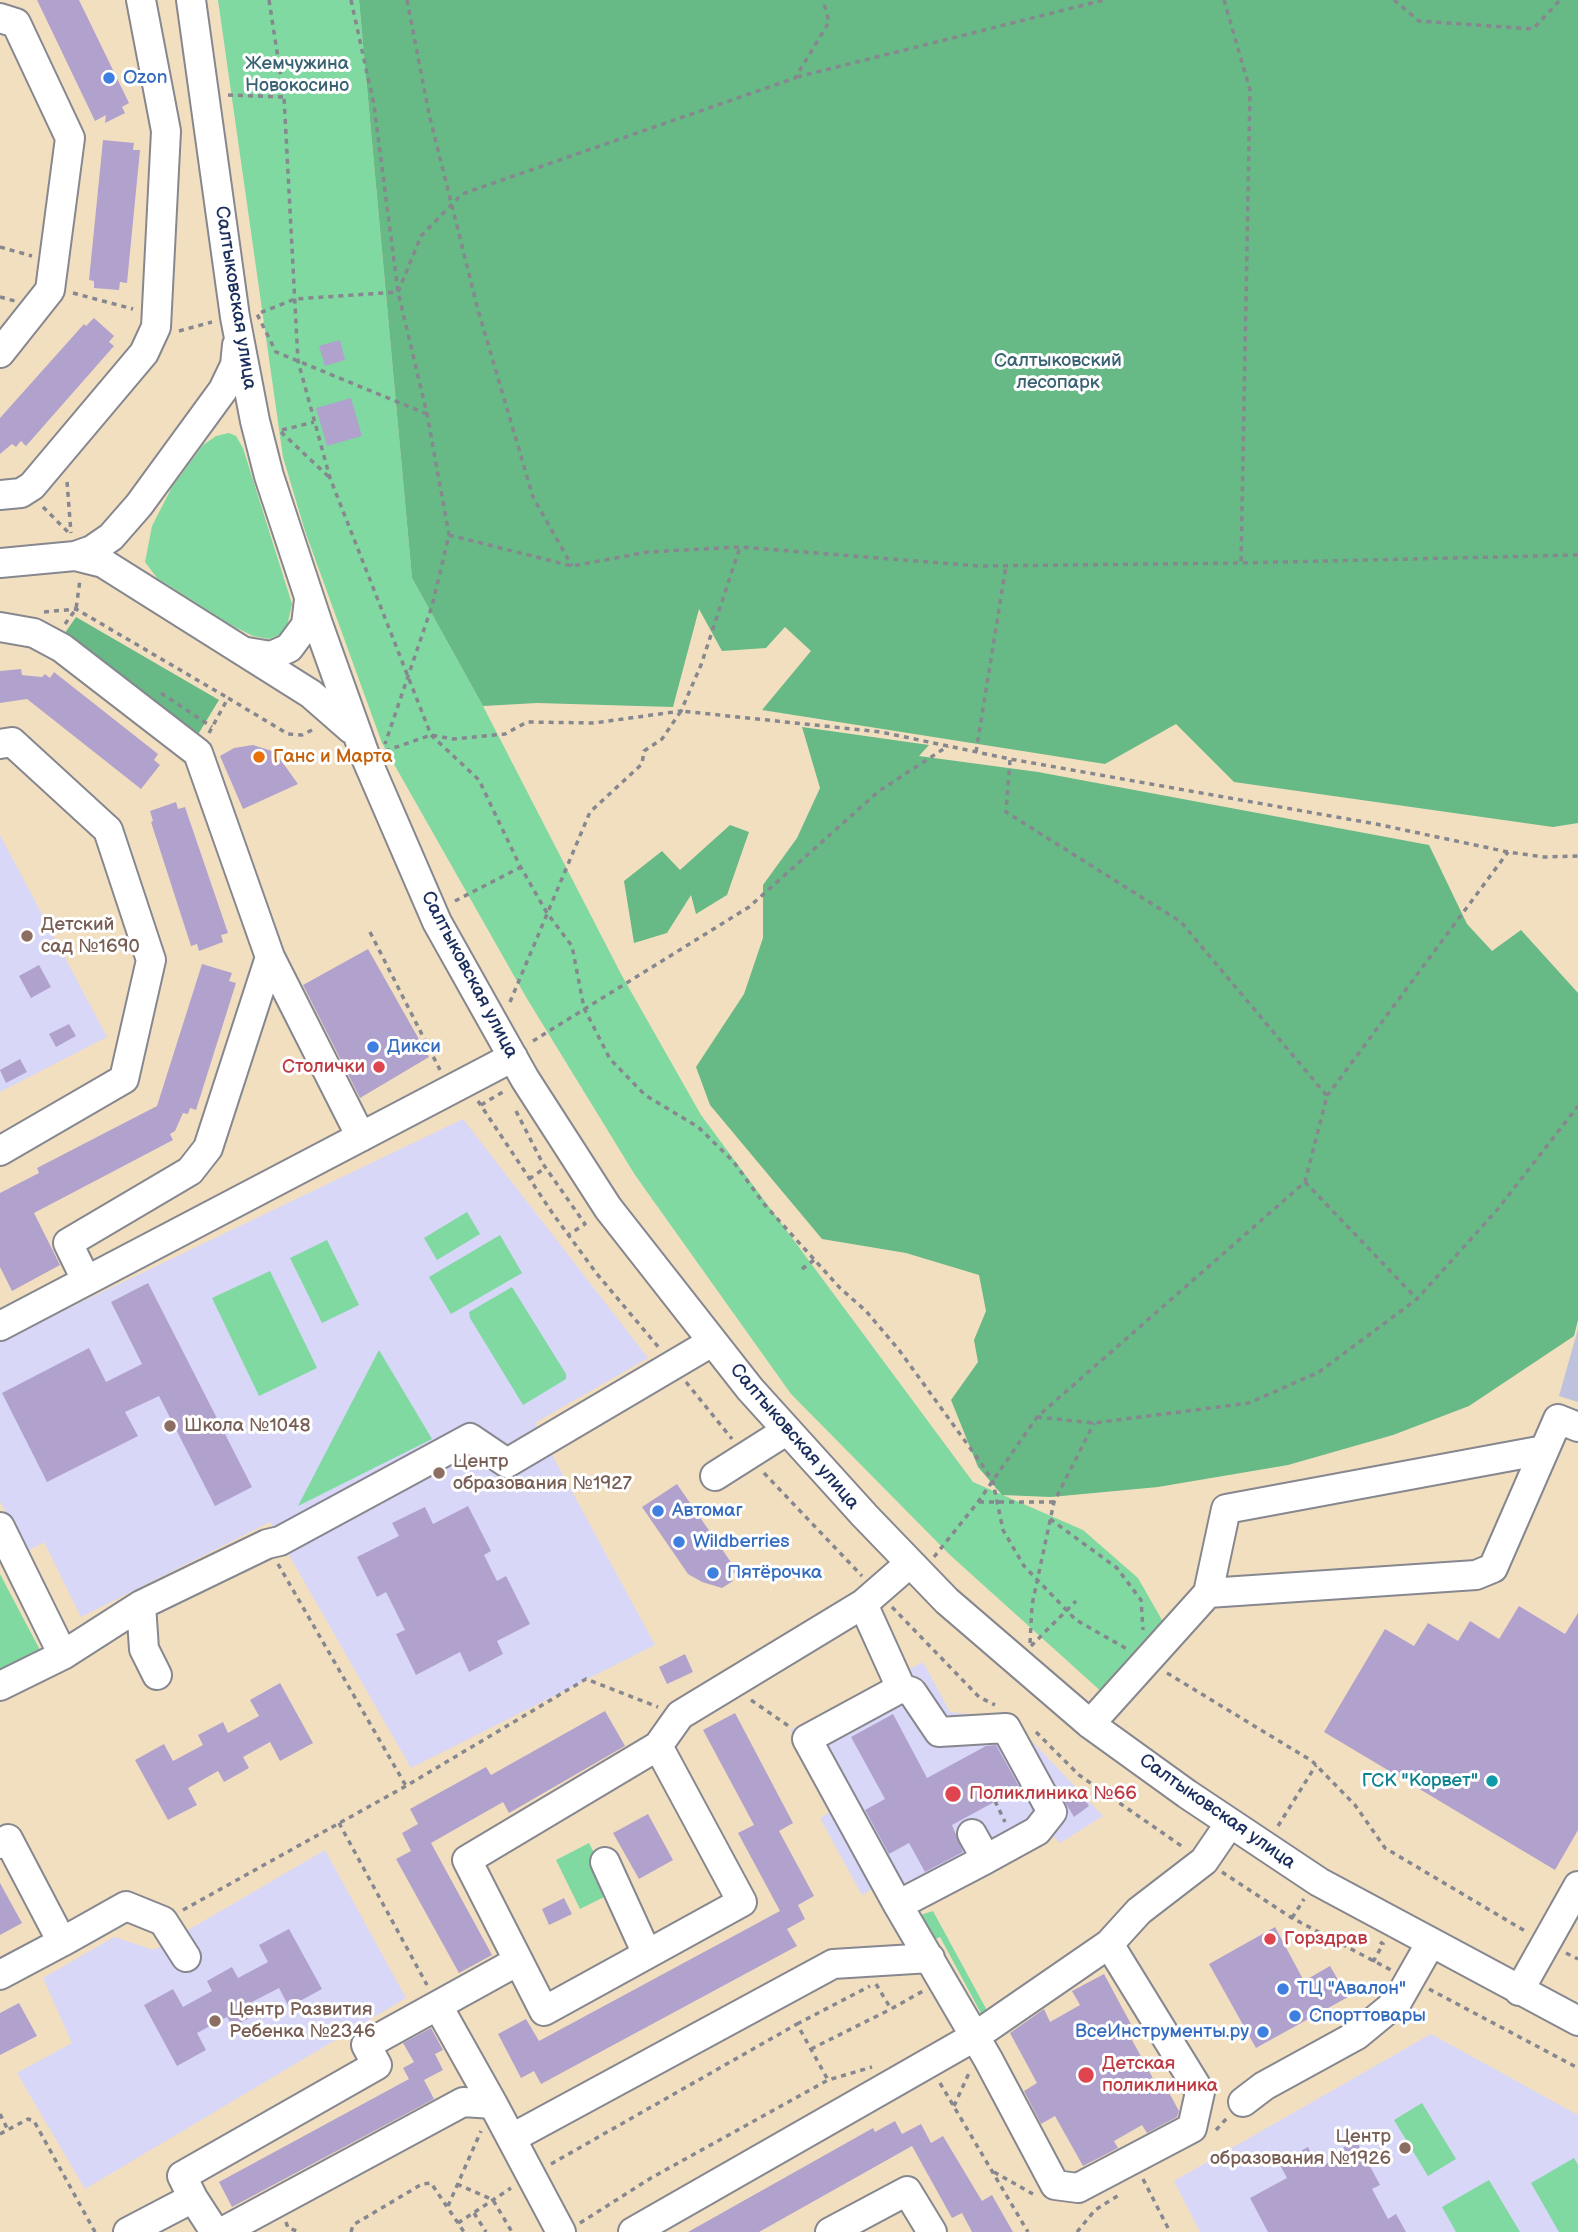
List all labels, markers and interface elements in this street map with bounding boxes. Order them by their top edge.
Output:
park label: Жемчужина Новокосино [245,53,349,97]
place label: Ozon [123,67,168,89]
marker: Ozon [101,70,117,86]
street label: Салтыковская улица [209,205,261,391]
park label: Салтыковский лесопарк [994,350,1122,394]
place label: Ганс и Марта [273,746,393,768]
marker: Ганс и Марта [251,749,267,765]
street label: Салтыковская улица [415,888,523,1062]
place label: Детский сад №1690 [41,914,140,958]
marker: Детский сад №1690 [19,928,35,944]
place label: Дикси [387,1036,441,1058]
marker: Дикси [365,1039,381,1055]
place label: Столички [282,1056,365,1078]
marker: Столички [371,1059,387,1075]
street label: Салтыковская улица [725,1359,863,1515]
place label: Школа №1048 [184,1415,311,1437]
marker: Школа №1048 [162,1418,178,1434]
place label: Центр образования №1927 [453,1451,632,1495]
marker: Центр образования №1927 [431,1465,447,1481]
place label: Автомаг [672,1500,743,1522]
marker: Автомаг [650,1503,666,1519]
place label: Wildberries [693,1531,790,1553]
marker: Wildberries [671,1534,687,1550]
place label: Пятёрочка [727,1562,822,1584]
marker: Пятёрочка [705,1565,721,1581]
street label: Салтыковская улица [1134,1749,1300,1875]
place label: ГСК "Корвет" [1362,1770,1478,1792]
marker: ГСК "Корвет" [1484,1773,1500,1789]
place label: Поликлиника №66 [969,1783,1137,1805]
marker: Поликлиника №66 [943,1784,963,1804]
place label: Горздрав [1284,1928,1368,1950]
marker: Горздрав [1262,1931,1278,1947]
place label: ТЦ "Авалон" [1297,1978,1406,2000]
marker: ТЦ "Авалон" [1275,1981,1291,1997]
place label: Центр Развития Ребенка №2346 [229,1999,376,2043]
place label: Спорттовары [1309,2005,1426,2027]
marker: Спорттовары [1287,2008,1303,2024]
marker: Центр Развития Ребенка №2346 [207,2013,223,2029]
place label: ВсеИнструменты.ру [1075,2021,1249,2043]
marker: ВсеИнструменты.ру [1255,2024,1271,2040]
place label: Детская поликлиника [1102,2053,1218,2097]
marker: Детская поликлиника [1076,2065,1096,2085]
place label: Центр образования №1926 [1210,2126,1391,2170]
marker: Центр образования №1926 [1397,2140,1413,2156]

